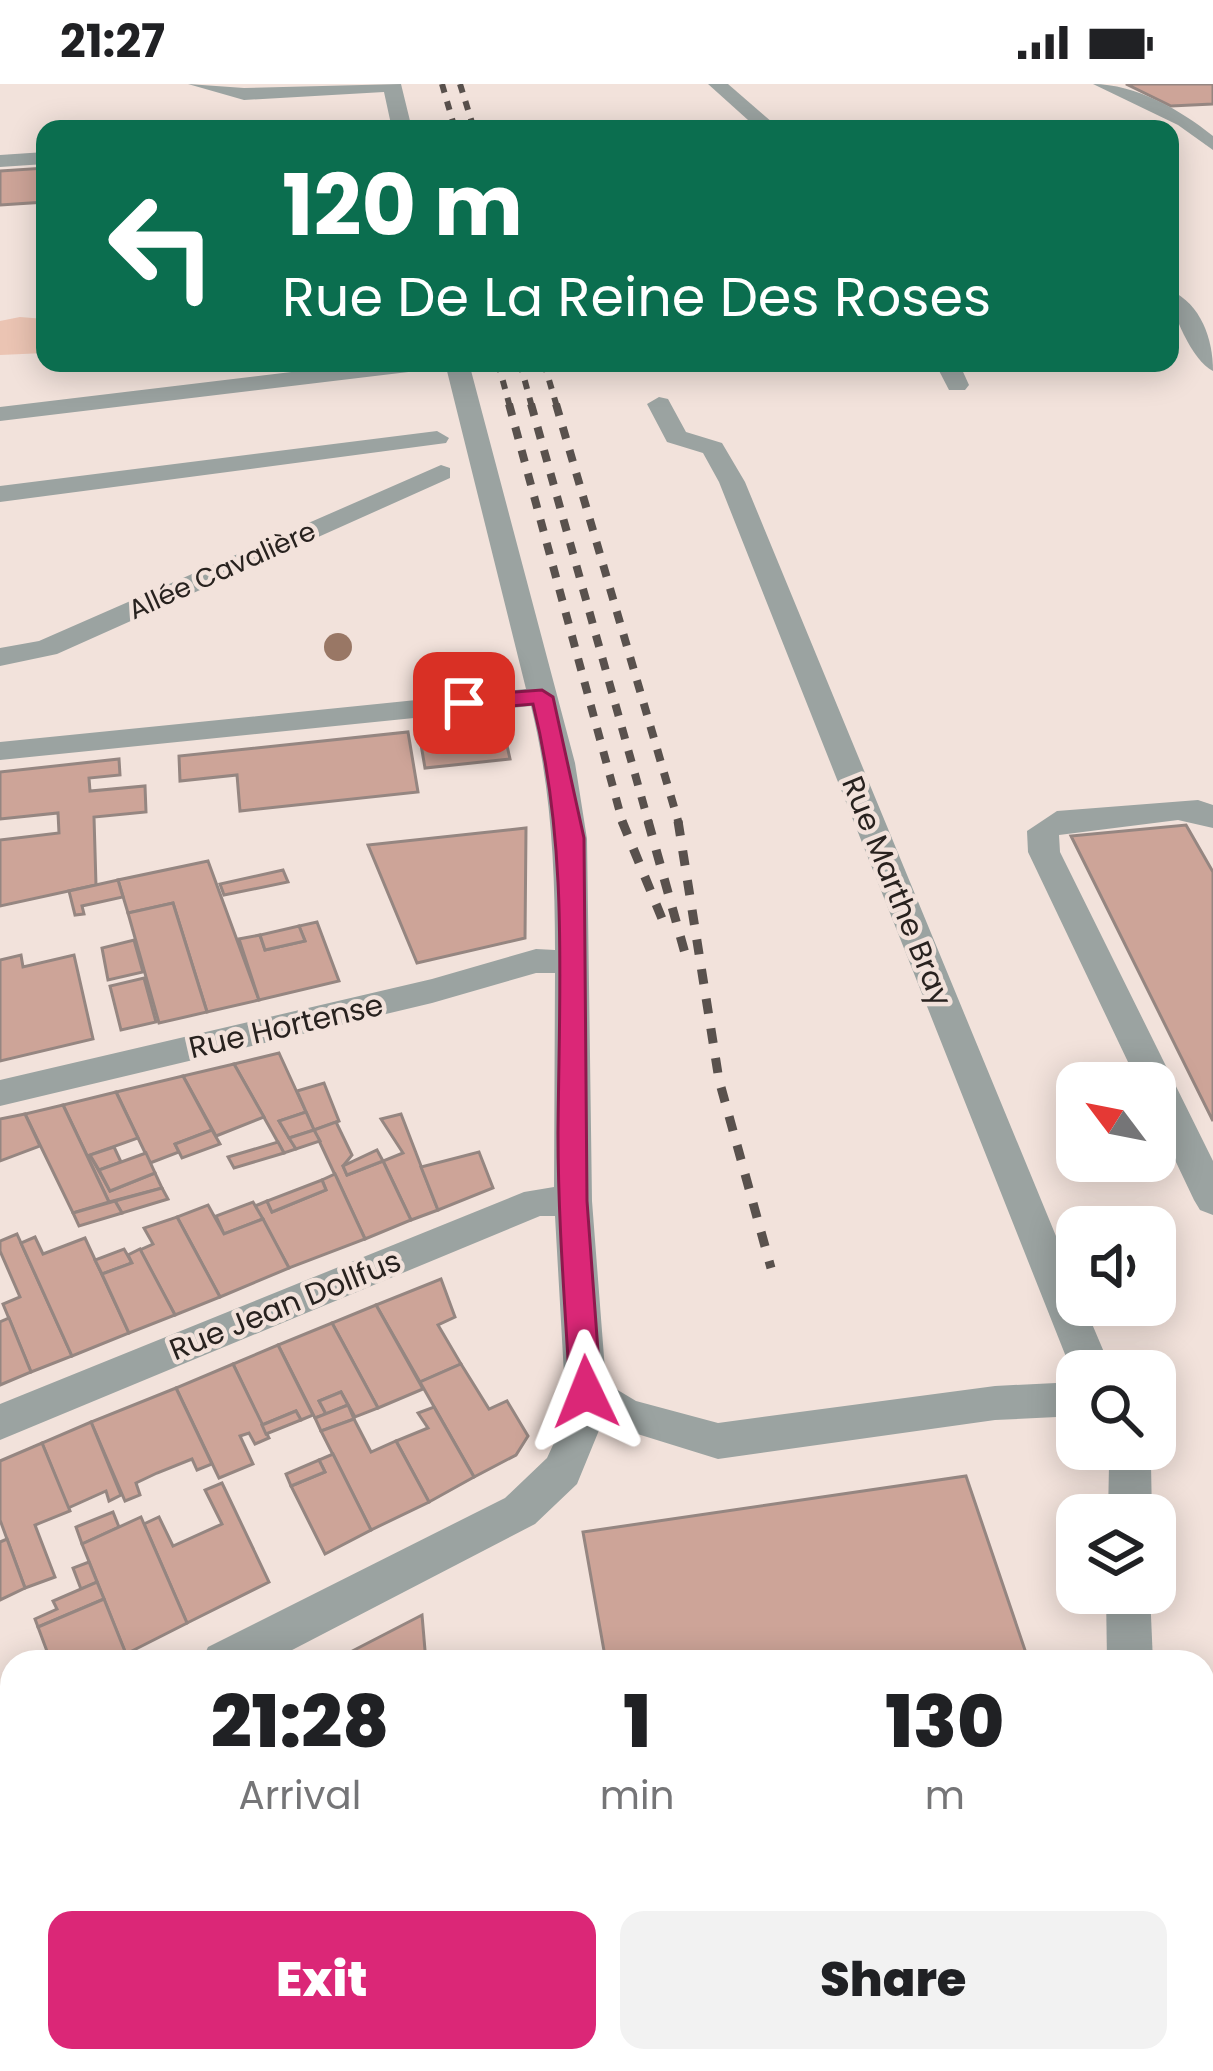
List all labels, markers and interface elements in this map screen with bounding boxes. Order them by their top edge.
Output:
text: 21:27 [60,10,165,73]
text: 120 m [282,147,523,264]
icon: left [84,168,240,324]
text: Rue De La Reine Des Roses [282,259,991,335]
street label: Allée Cavalière [122,512,322,628]
pin [413,652,515,754]
icon: arrive [431,670,497,736]
street label: Rue Marthe Bray [831,769,963,1013]
street label: Rue Hortense [185,983,387,1069]
north arrow [1056,1062,1176,1182]
map controls [1056,1062,1176,1614]
button: sound [1056,1206,1176,1326]
street label: Rue Jean Dollfus [163,1239,407,1371]
position arrow [523,1329,649,1455]
button: search [1056,1350,1176,1470]
button: layers [1056,1494,1176,1614]
text: 21:28 [211,1671,389,1772]
text: 1 [623,1671,651,1772]
text: 130 [885,1671,1004,1772]
text: Arrival [239,1768,361,1823]
text: min [600,1768,675,1823]
text: m [925,1768,965,1823]
button: Exit [48,1911,596,2049]
button: Share [620,1911,1167,2049]

